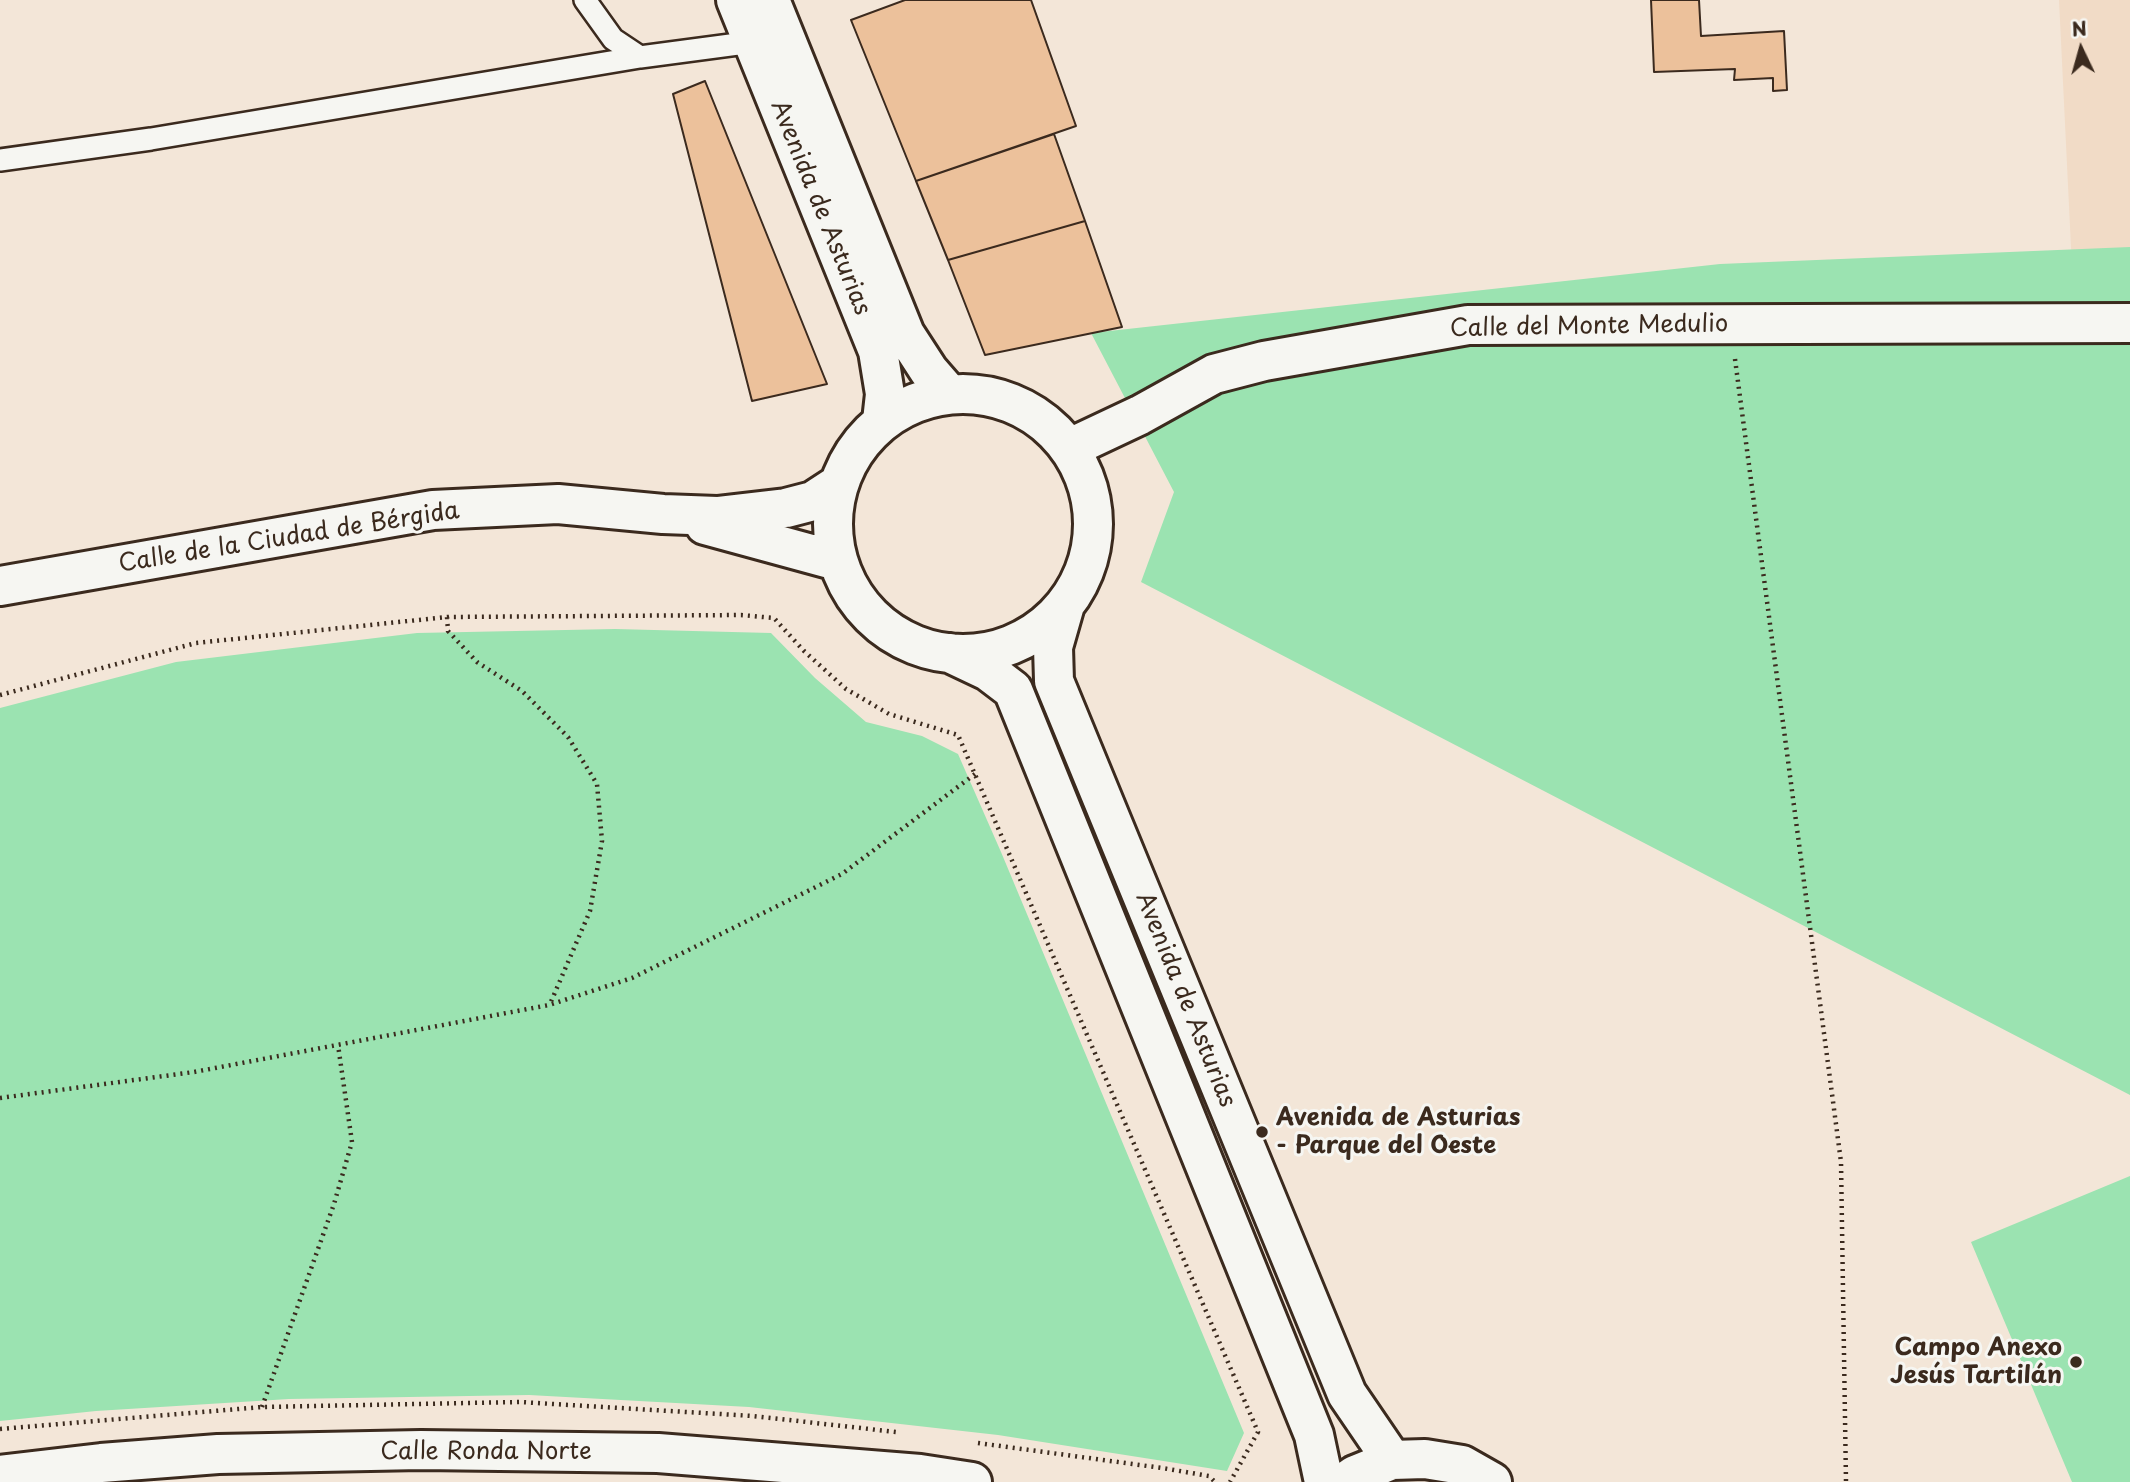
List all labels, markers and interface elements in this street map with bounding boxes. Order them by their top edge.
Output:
text: N [2070,13,2088,43]
north arrow [2046,14,2116,84]
street label: Avenida de Asturias [764,96,876,320]
street label: Calle del Monte Medulio [1450,310,1728,344]
street label: Calle de la Ciudad de Bérgida [117,497,461,579]
street label: Avenida de Asturias [1129,888,1241,1112]
place label: Avenida de Asturias - Parque del Oeste [1276,1104,1520,1160]
marker: Avenida de Asturias - Parque del Oeste [1254,1124,1270,1140]
place label: Campo Anexo Jesús Tartilán [1890,1334,2062,1390]
marker: Campo Anexo Jesús Tartilán [2068,1354,2084,1370]
street label: Calle Ronda Norte [380,1438,592,1466]

